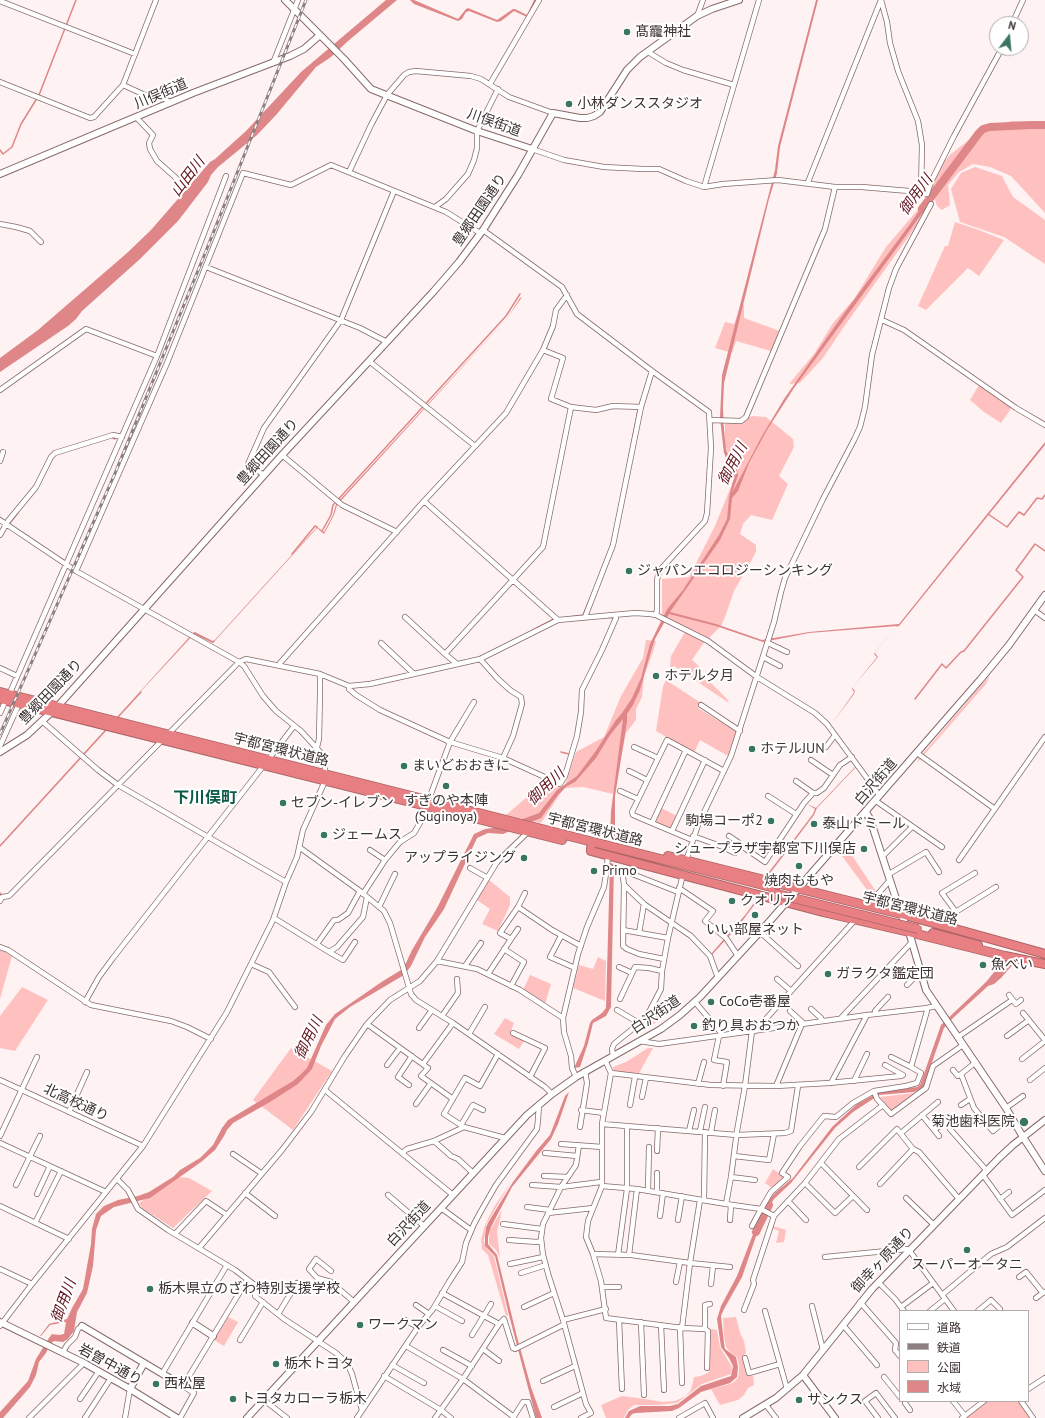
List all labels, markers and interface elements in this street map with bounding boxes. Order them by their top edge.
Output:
north arrow [989,16,1029,56]
text: N [1007,18,1017,33]
place label: 髙靇神社 [635,24,691,40]
marker: 髙靇神社 [622,27,632,37]
street label: 川俣街道 [132,75,190,113]
place label: 小林ダンススタジオ [577,96,703,112]
marker: 小林ダンススタジオ [564,99,574,109]
street label: 川俣街道 [465,106,523,140]
water label: 山田川 [167,154,209,200]
street label: 豊郷田園通り [450,170,510,250]
water label: 御用川 [895,172,937,218]
street label: 豊郷田園通り [234,415,302,489]
water label: 御用川 [714,440,752,488]
place label: ジャパンエコロジーシンキング [637,563,833,579]
marker: ジャパンエコロジーシンキング [624,566,634,576]
street label: 豊郷田園通り [16,656,86,728]
place label: ホテル夕月 [664,668,734,684]
marker: ホテル夕月 [651,671,661,681]
street label: 宇都宮環状道路 [231,730,331,770]
place label: ホテルJUN [760,741,825,757]
marker: ホテルJUN [747,744,757,754]
street label: 白沢街道 [851,755,901,809]
place label: まいどおおきに [412,758,510,774]
marker: まいどおおきに [399,761,409,771]
water label: 御用川 [524,765,568,809]
marker: すぎのや本陣 (Suginoya) [441,781,451,791]
district label: 下川俣町 [173,788,237,808]
place label: すぎのや本陣 (Suginoya) [404,793,488,826]
place label: セブン-イレブン [291,795,394,811]
marker: セブン-イレブン [278,798,288,808]
street label: 宇都宮環状道路 [545,810,645,850]
place label: 駒場コーポ2 [685,813,763,829]
marker: 駒場コーポ2 [766,816,776,826]
place label: 泰山ドミール [822,816,906,832]
marker: 泰山ドミール [809,819,819,829]
place label: ジェームス [332,827,402,843]
marker: ジェームス [319,830,329,840]
place label: シュープラザ宇都宮下川俣店 [674,841,856,857]
marker: シュープラザ宇都宮下川俣店 [859,844,869,854]
place label: アップライジング [404,850,516,866]
marker: アップライジング [519,853,529,863]
marker: 焼肉ももや [794,861,804,871]
place label: Primo [602,863,637,879]
marker: Primo [589,866,599,876]
place label: 焼肉ももや [764,873,834,889]
street label: 宇都宮環状道路 [860,889,960,929]
place label: クオリア [740,893,796,909]
marker: クオリア [727,896,737,906]
marker: いい部屋ネット [750,910,760,920]
place label: いい部屋ネット [706,922,804,938]
place label: 魚べい [991,957,1033,973]
marker: 魚べい [978,960,988,970]
place label: ガラクタ鑑定団 [836,966,934,982]
marker: ガラクタ鑑定団 [823,969,833,979]
street label: 白沢街道 [628,992,684,1038]
place label: CoCo壱番屋 [719,994,791,1010]
marker: CoCo壱番屋 [706,997,716,1007]
water label: 御用川 [291,1014,327,1062]
place label: 釣り具おおつか [702,1018,800,1034]
marker: 釣り具おおつか [689,1021,699,1031]
street label: 北高校通り [41,1081,111,1125]
place label: 菊池歯科医院 [931,1114,1015,1130]
marker: 菊池歯科医院 [1018,1116,1030,1128]
street label: 白沢街道 [384,1198,434,1250]
street label: 御幸ヶ原通り [848,1224,918,1296]
marker: スーパーオータニ [962,1245,972,1255]
place label: スーパーオータニ [911,1257,1023,1273]
water label: 御用川 [48,1277,80,1325]
place label: 栃木県立のざわ特別支援学校 [158,1281,340,1297]
marker: 栃木県立のざわ特別支援学校 [145,1284,155,1294]
legend [899,1310,1029,1402]
place label: ワークマン [368,1317,438,1333]
marker: ワークマン [355,1320,365,1330]
text: 道路 [937,1320,961,1335]
text: 鉄道 [937,1340,961,1355]
street label: 岩曽中通り [75,1341,145,1389]
place label: 栃木トヨタ [284,1356,354,1372]
marker: 栃木トヨタ [271,1359,281,1369]
text: 公園 [937,1360,961,1375]
place label: 西松屋 [164,1376,206,1392]
marker: 西松屋 [151,1379,161,1389]
text: 水域 [937,1380,961,1395]
place label: トヨタカローラ栃木 [241,1391,367,1407]
place label: サンクス [807,1392,863,1408]
marker: トヨタカローラ栃木 [228,1394,238,1404]
marker: サンクス [794,1395,804,1405]

